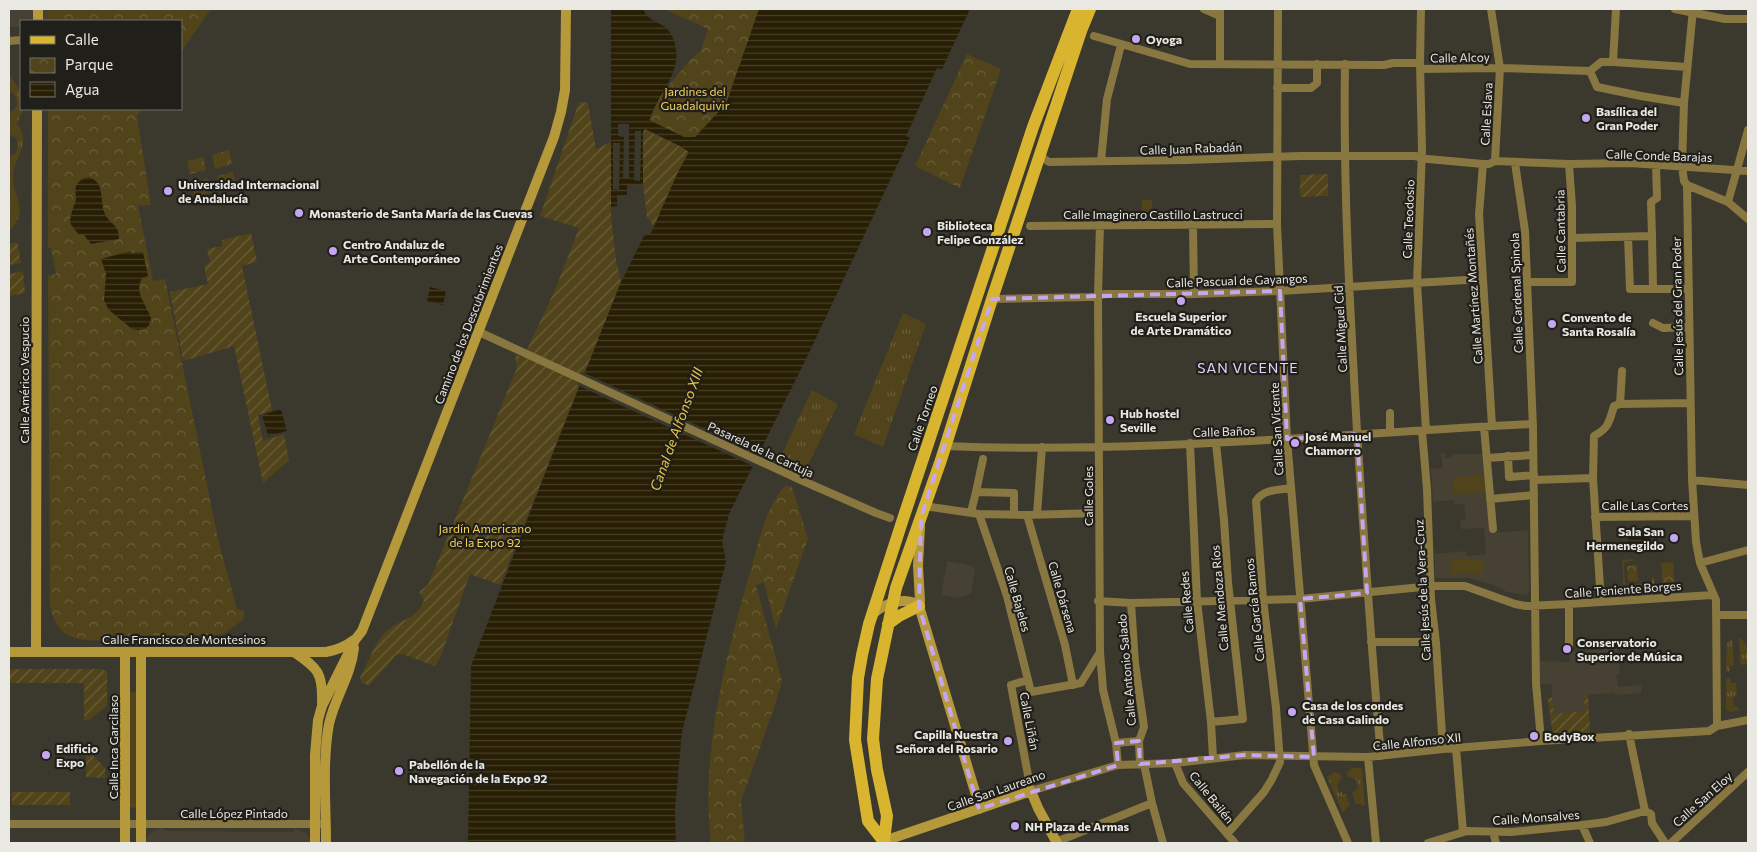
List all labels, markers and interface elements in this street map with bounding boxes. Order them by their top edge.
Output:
legend [20,20,182,110]
text: Calle [65,30,99,48]
place label: Oyoga [1146,32,1182,46]
marker: Oyoga [1130,33,1142,45]
street label: Calle Alcoy [1430,49,1490,65]
text: Parque [65,55,113,73]
text: Agua [65,80,99,98]
street label: Calle Eslava [1477,82,1495,146]
park label: Jardines del Guadalquivir [661,84,730,112]
place label: Basílica del Gran Poder [1596,104,1658,132]
marker: Basílica del Gran Poder [1580,112,1592,124]
street label: Calle Juan Rabadán [1140,139,1243,158]
street label: Calle Conde Barajas [1605,146,1713,164]
place label: Universidad Internacional de Andalucía [178,177,319,205]
street label: Calle Teodosio [1400,179,1416,259]
marker: Universidad Internacional de Andalucía [162,185,174,197]
street label: Calle Cantabria [1552,189,1568,273]
place label: Monasterio de Santa María de las Cuevas [309,206,533,220]
marker: Monasterio de Santa María de las Cuevas [293,207,305,219]
street label: Calle Imaginero Castillo Lastrucci [1063,207,1243,221]
place label: Biblioteca Felipe González [937,218,1024,246]
marker: Biblioteca Felipe González [921,226,933,238]
street label: Calle Martínez Montañés [1461,227,1485,365]
street label: Calle Cardenal Spinola [1507,232,1525,354]
street label: Calle Jesús del Gran Poder [1669,236,1686,376]
place label: Centro Andaluz de Arte Contemporáneo [343,237,460,265]
street label: Camino de los Descubrimientos [431,242,505,406]
marker: Centro Andaluz de Arte Contemporáneo [327,245,339,257]
street label: Calle Pascual de Gayangos [1166,271,1308,289]
street label: Calle Miguel Cid [1331,285,1349,373]
marker: Escuela Superior de Arte Dramático [1175,295,1187,307]
place label: Escuela Superior de Arte Dramático [1131,309,1231,337]
place label: Convento de Santa Rosalía [1562,310,1636,338]
street label: Calle Américo Vespucio [17,317,31,443]
marker: Convento de Santa Rosalía [1546,318,1558,330]
district label: SAN VICENTE [1197,359,1299,376]
water label: Canal de Alfonso XIII [646,365,706,493]
street label: Calle San Vicente [1267,382,1285,476]
street label: Calle Torneo [904,383,940,453]
place label: Hub hostel Seville [1120,406,1179,434]
marker: Hub hostel Seville [1104,414,1116,426]
street label: Pasarela de la Cartuja [706,418,816,480]
street label: Calle Baños [1192,423,1256,439]
place label: José Manuel Chamorro [1305,429,1371,457]
marker: José Manuel Chamorro [1289,437,1301,449]
street label: Calle Goles [1081,466,1095,526]
street label: Calle Las Cortes [1602,498,1688,512]
street label: Calle Jesús de la Vera-Cruz [1411,519,1434,661]
park label: Jardín Americano de la Expo 92 [439,521,531,549]
place label: Sala San Hermenegildo [1586,524,1664,552]
marker: Sala San Hermenegildo [1668,532,1680,544]
street label: Calle Mendoza Ríos [1207,545,1231,651]
street label: Calle García Ramos [1242,558,1266,662]
street label: Calle Dársena [1046,560,1080,634]
street label: Calle Bajeles [1002,565,1034,633]
street label: Calle Redes [1176,571,1196,633]
street label: Calle Teniente Borges [1564,578,1682,600]
street label: Calle Antonio Salado [1114,613,1138,727]
street label: Calle Francisco de Montesinos [102,632,266,646]
place label: Conservatorio Superior de Música [1577,635,1682,663]
marker: Conservatorio Superior de Música [1561,643,1573,655]
street label: Calle Liñán [1017,691,1043,751]
street label: Calle Inca Garcilaso [106,695,120,799]
place label: Casa de los condes de Casa Galindo [1302,698,1404,726]
marker: Casa de los condes de Casa Galindo [1286,706,1298,718]
place label: Capilla Nuestra Señora del Rosario [896,727,998,755]
street label: Calle Alfonso XII [1372,729,1462,753]
place label: BodyBox [1544,729,1595,743]
marker: BodyBox [1528,730,1540,742]
marker: Capilla Nuestra Señora del Rosario [1002,735,1014,747]
place label: Edificio Expo [56,741,98,769]
marker: Edificio Expo [40,749,52,761]
place label: Pabellón de la Navegación de la Expo 92 [409,757,548,785]
marker: Pabellón de la Navegación de la Expo 92 [393,765,405,777]
street label: Calle San Laureano [945,767,1047,813]
street label: Calle Bailén [1187,768,1237,826]
street label: Calle San Eloy [1669,769,1735,829]
street label: Calle López Pintado [180,806,288,820]
street label: Calle Monsalves [1492,807,1580,827]
place label: NH Plaza de Armas [1025,819,1129,833]
marker: NH Plaza de Armas [1009,820,1021,832]

